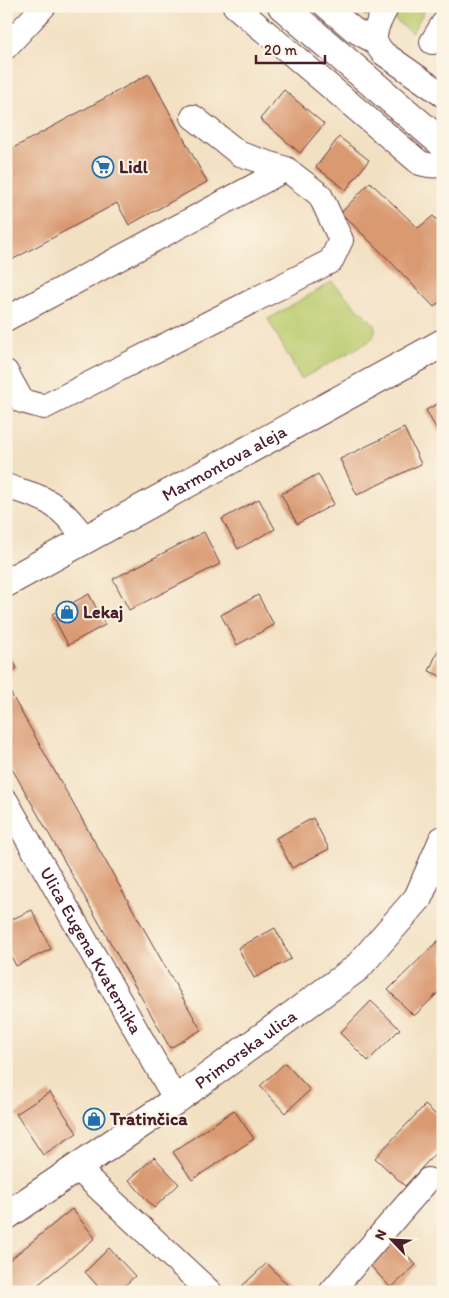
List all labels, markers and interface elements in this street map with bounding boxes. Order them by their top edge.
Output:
scale bar [256,32,325,64]
text: 20 m [264,41,298,59]
supermarket icon: Lidl [91,155,115,179]
place label: Lidl [119,156,149,178]
street label: Marmontova aleja [158,420,291,506]
shop icon: Lekaj [55,600,79,624]
place label: Lekaj [83,601,123,623]
street label: Ulica Eugena Kvaternika [35,863,147,1038]
street label: Primorska ulica [190,1004,302,1094]
shop icon: Tratinčica [82,1107,106,1131]
place label: Tratinčica [109,1108,188,1130]
north arrow [366,1216,416,1266]
text: N [371,1227,390,1243]

